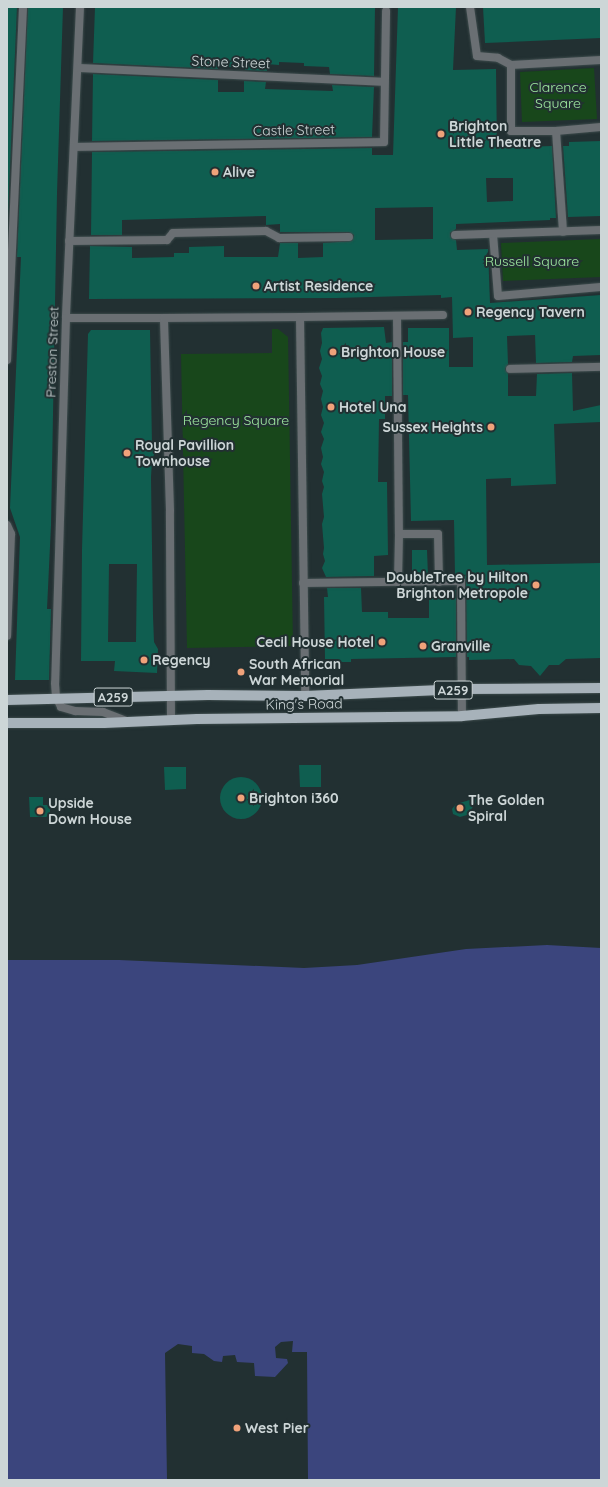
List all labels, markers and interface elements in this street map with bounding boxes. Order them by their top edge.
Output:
street label: Stone Street [191,52,271,72]
park label: Clarence Square [529,79,587,112]
place label: Brighton Little Theatre [449,118,541,150]
street label: Castle Street [253,121,335,139]
marker: Brighton Little Theatre [436,129,446,139]
place label: Alive [223,164,255,180]
marker: Alive [210,167,220,177]
park label: Russell Square [485,253,579,269]
place label: Artist Residence [264,278,373,294]
marker: Artist Residence [251,281,261,291]
place label: Regency Tavern [476,304,585,320]
street label: Preston Street [42,306,62,398]
marker: Regency Tavern [463,307,473,317]
place label: Brighton House [341,344,445,360]
marker: Brighton House [328,347,338,357]
place label: Hotel Una [339,399,406,415]
marker: Hotel Una [326,402,336,412]
park label: Regency Square [183,412,289,428]
place label: Sussex Heights [382,419,483,435]
marker: Sussex Heights [486,422,496,432]
place label: Royal Pavillion Townhouse [135,437,234,470]
marker: Royal Pavillion Townhouse [122,448,132,458]
place label: DoubleTree by Hilton Brighton Metropole [386,569,528,602]
marker: DoubleTree by Hilton Brighton Metropole [531,580,541,590]
place label: Cecil House Hotel [256,634,374,650]
marker: Cecil House Hotel [377,637,387,647]
place label: Granville [431,638,491,654]
marker: Granville [418,641,428,651]
place label: Regency [152,652,210,668]
marker: Regency [139,655,149,665]
place label: South African War Memorial [249,656,344,688]
marker: South African War Memorial [236,667,246,677]
road number: A259 [433,679,473,701]
road number: A259 [93,686,133,708]
street label: King's Road [265,695,343,713]
place label: Brighton i360 [249,790,339,806]
place label: The Golden Spiral [468,792,545,824]
marker: Brighton i360 [236,793,246,803]
place label: Upside Down House [48,795,132,828]
marker: The Golden Spiral [455,803,465,813]
marker: Upside Down House [35,806,45,816]
place label: West Pier [245,1420,309,1436]
marker: West Pier [232,1423,242,1433]

